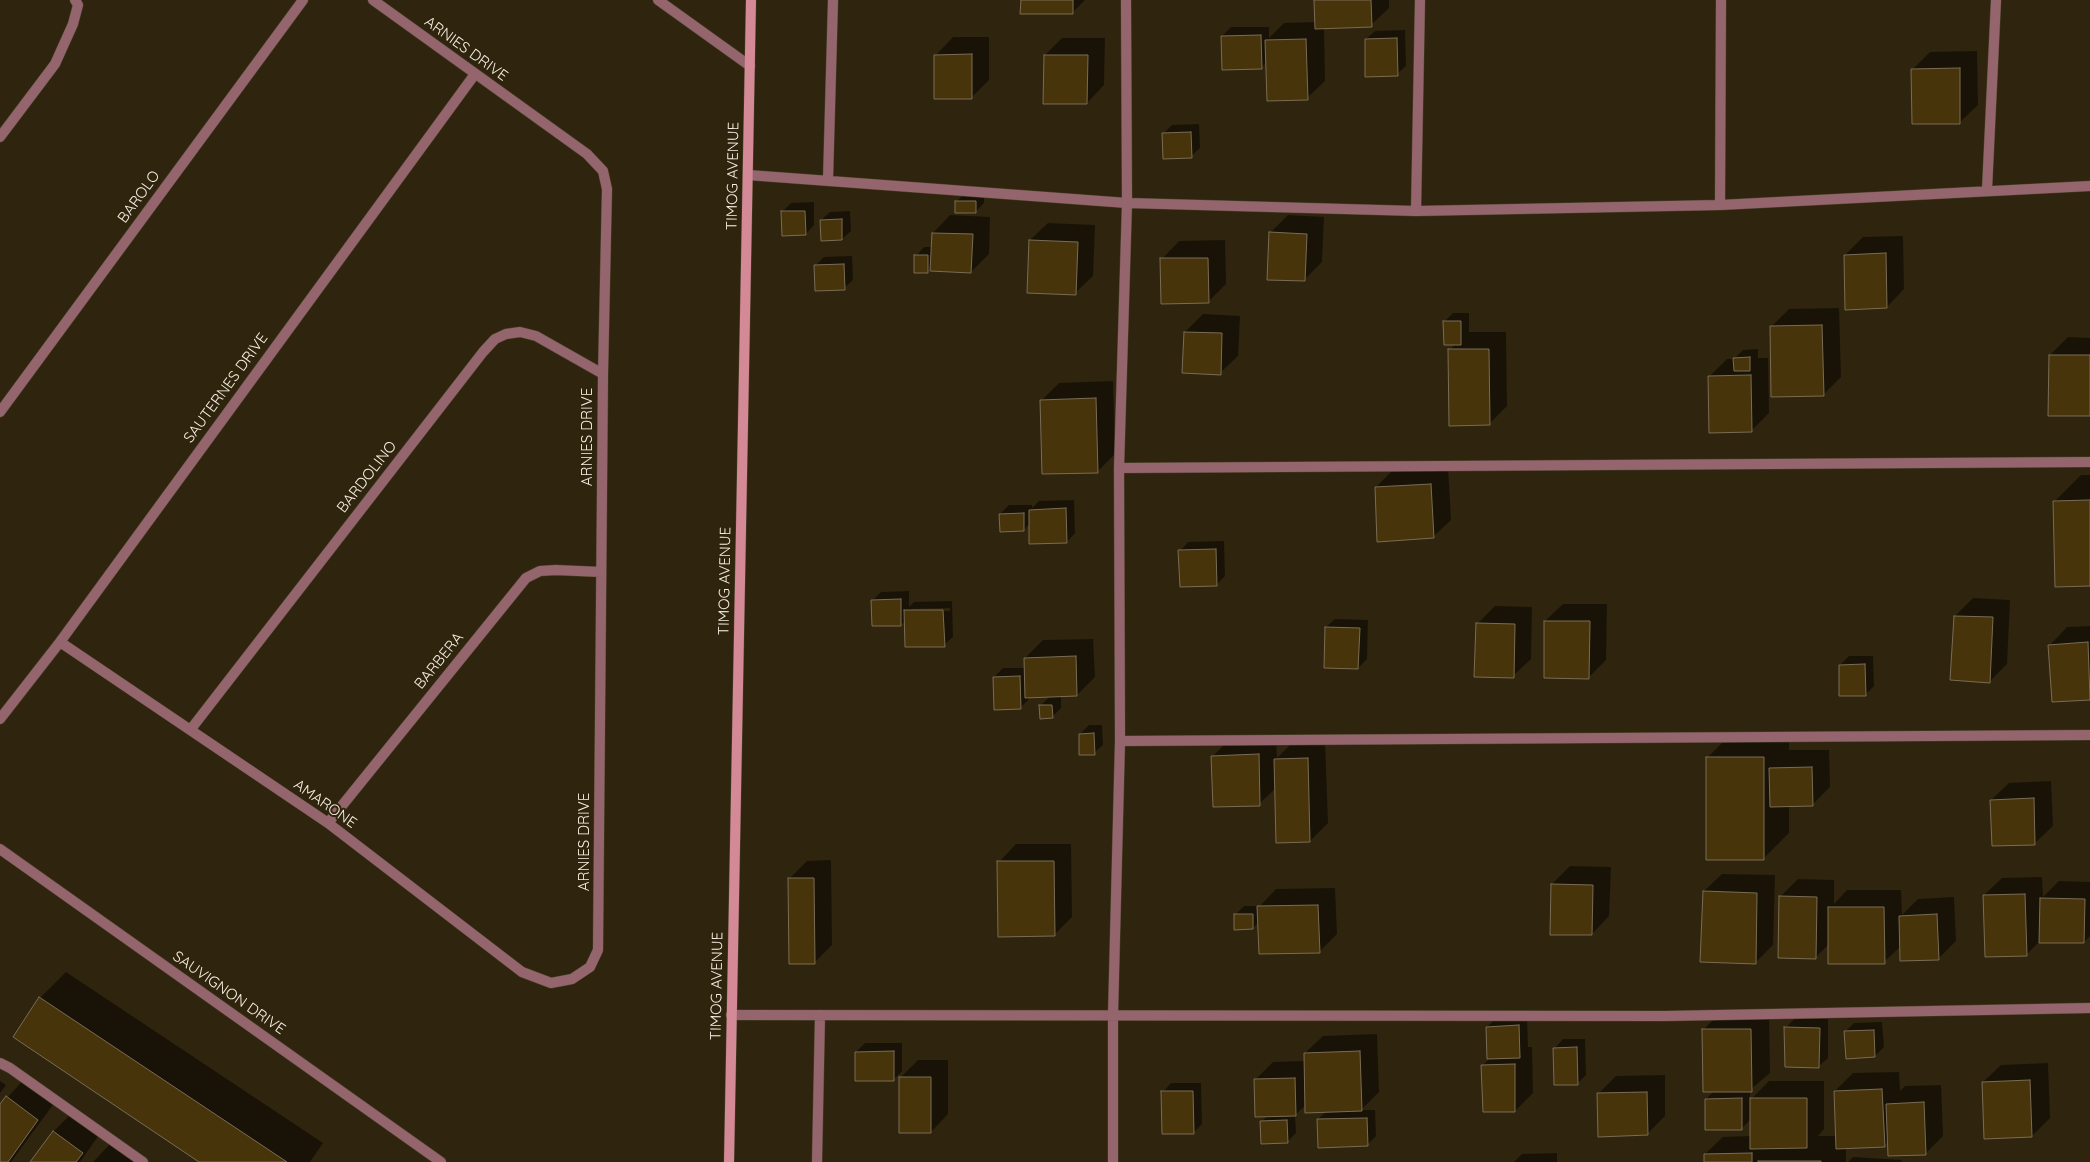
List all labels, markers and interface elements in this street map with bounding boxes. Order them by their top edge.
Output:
street label: ARNIES DRIVE [421,13,511,85]
street label: TIMOG AVENUE [723,122,743,230]
street label: BAROLO [114,167,164,227]
street label: SAUTERNES DRIVE [180,330,272,446]
street label: ARNIES DRIVE [578,388,596,486]
street label: BARDOLINO [333,438,401,516]
street label: TIMOG AVENUE [715,527,735,635]
street label: BARBERA [411,629,467,693]
street label: AMARONE [290,776,360,832]
street label: ARNIES DRIVE [575,793,593,891]
street label: TIMOG AVENUE [707,932,727,1040]
street label: SAUVIGNON DRIVE [169,947,289,1039]

